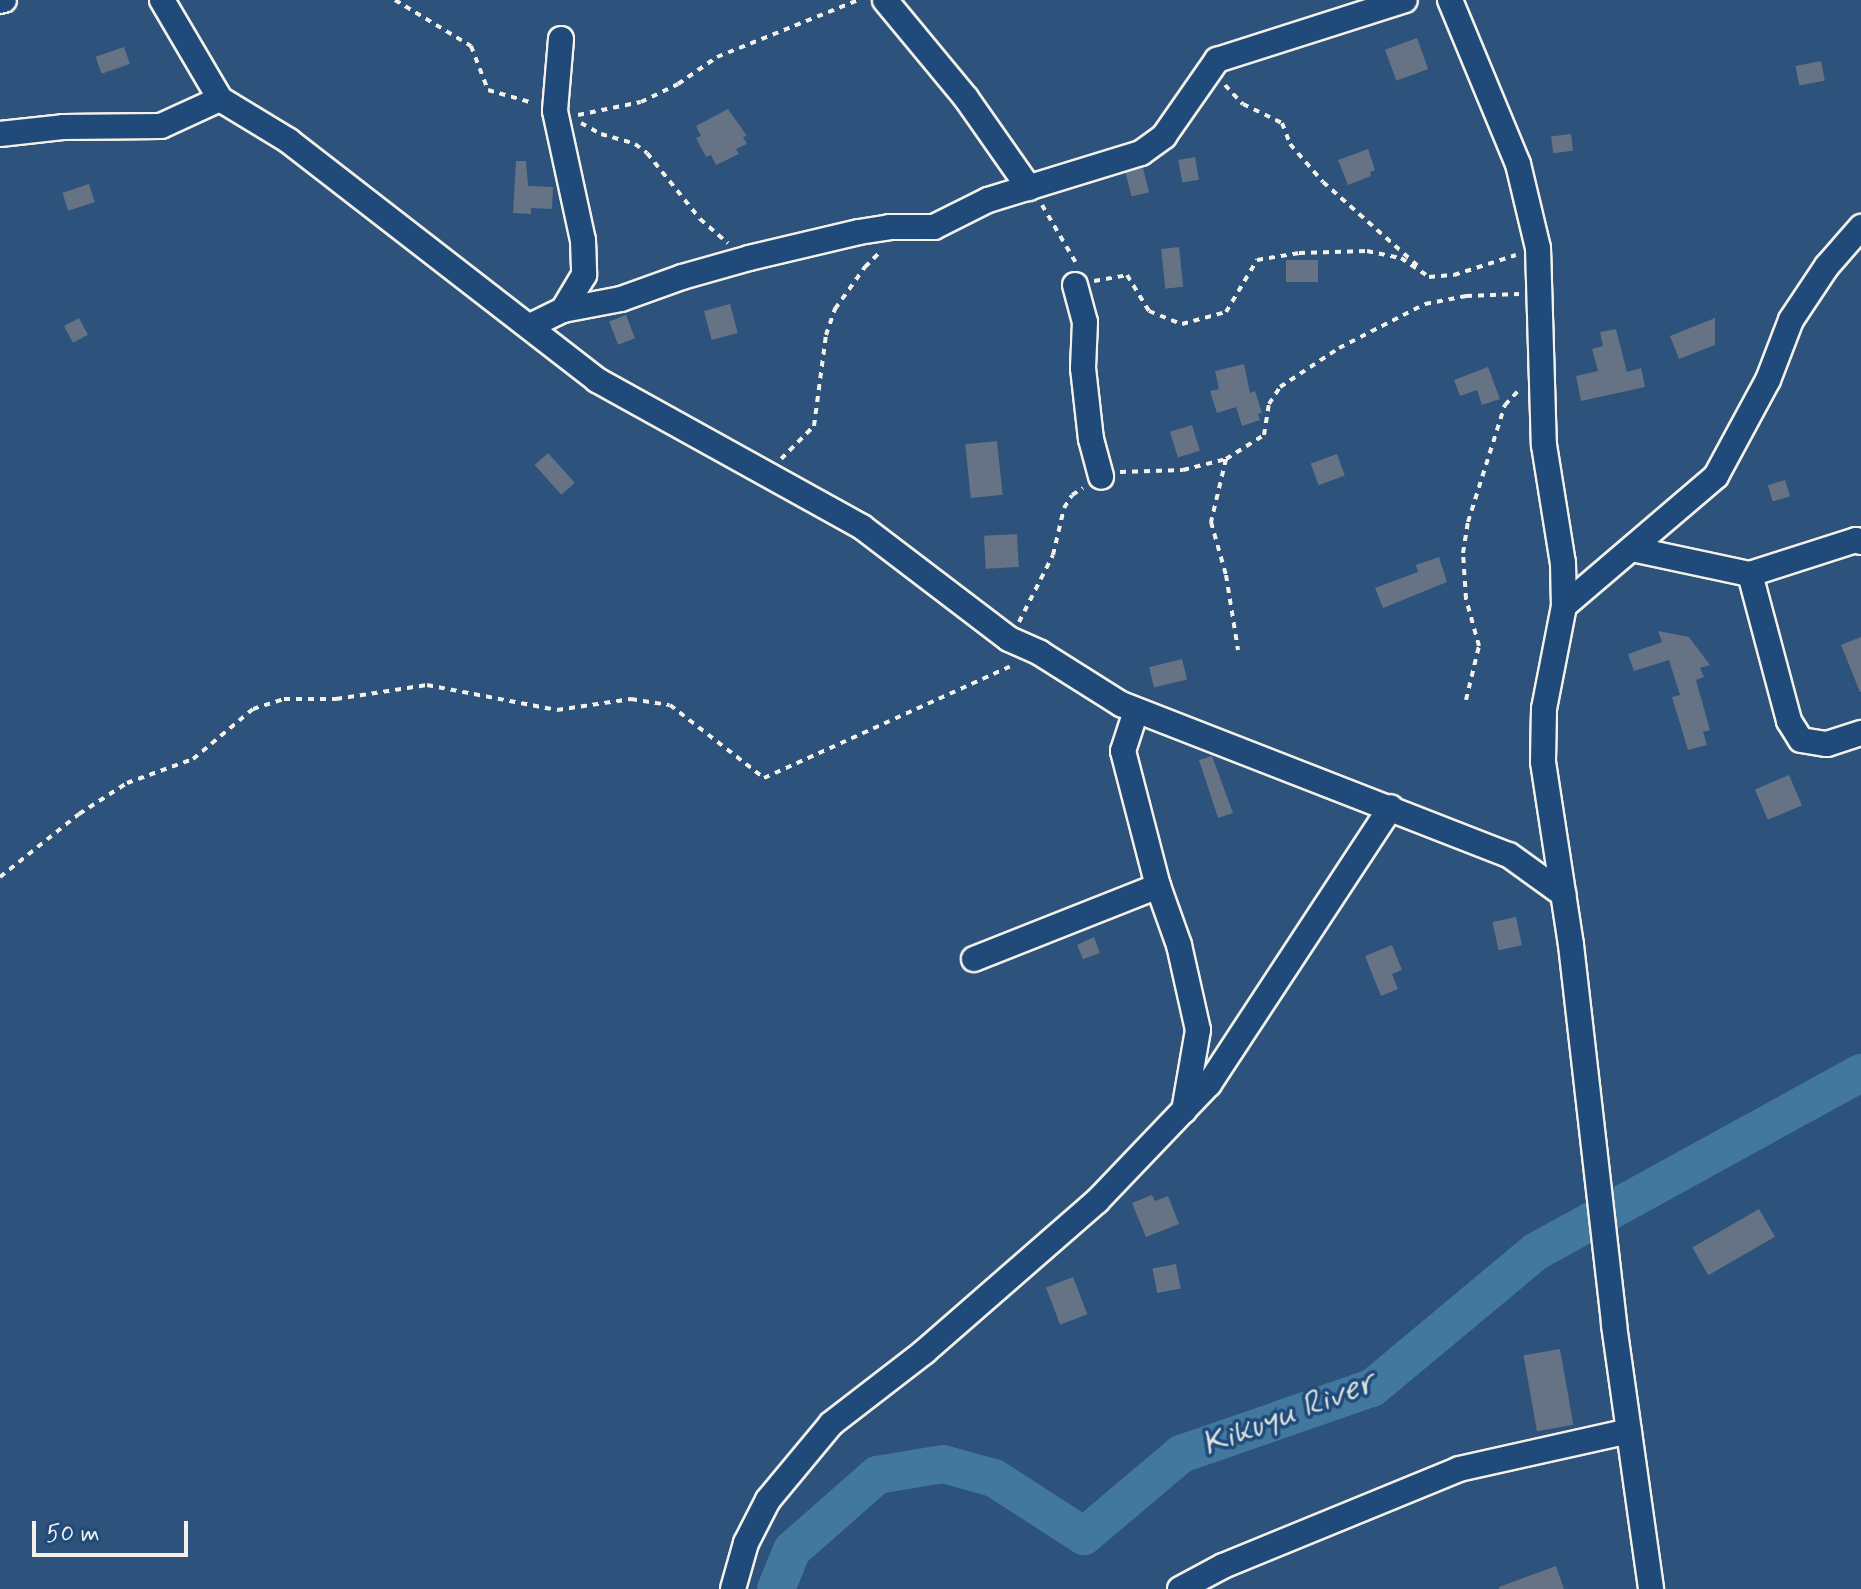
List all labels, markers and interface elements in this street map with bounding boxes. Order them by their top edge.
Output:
water label: Kikuyu River [1196,1362,1380,1466]
scale bar [36,1505,192,1555]
text: 50 m [46,1519,100,1550]

